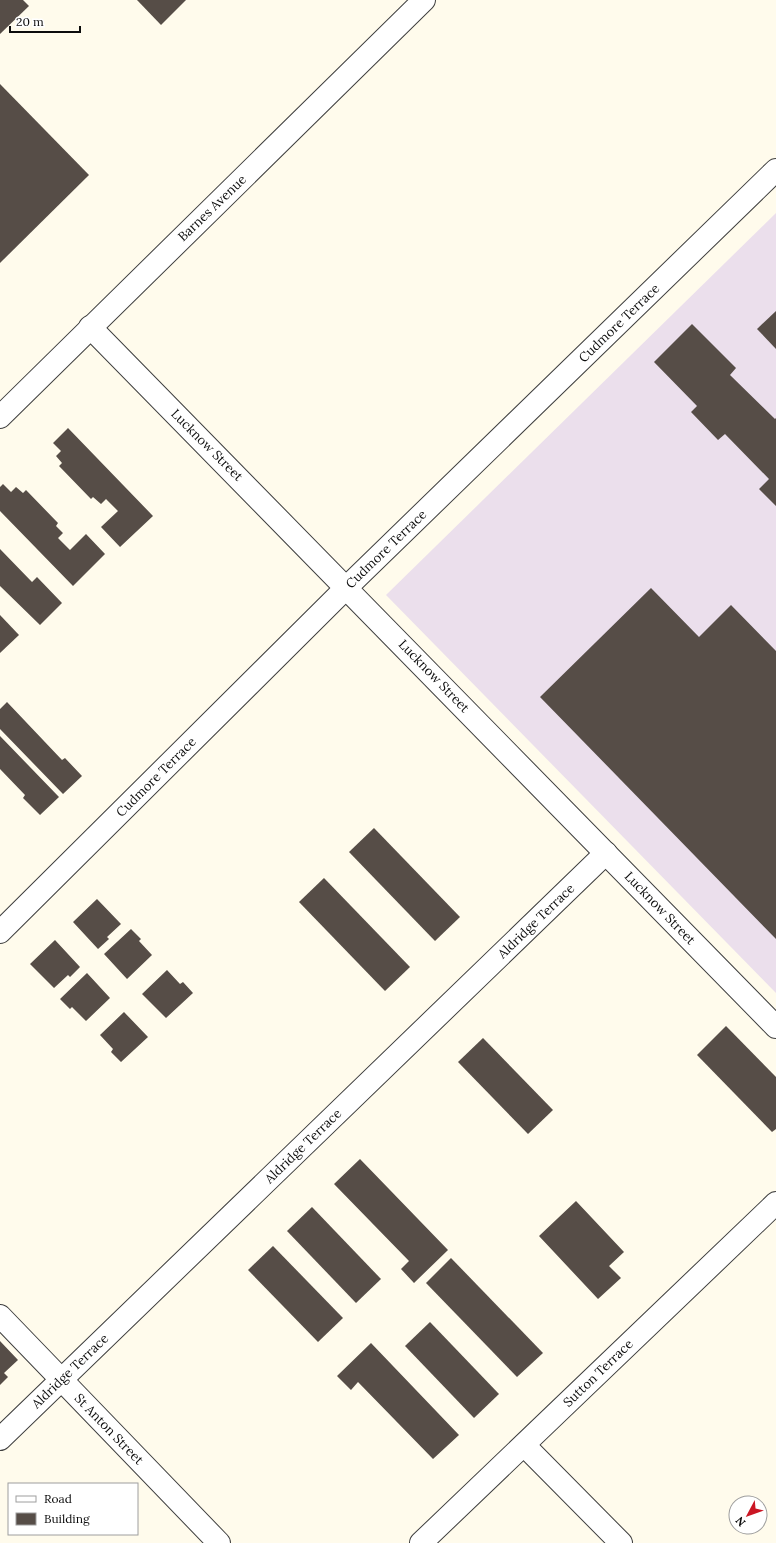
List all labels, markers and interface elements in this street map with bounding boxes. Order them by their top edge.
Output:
scale bar [10,8,80,34]
text: 20 m [16,14,44,29]
street label: Barnes Avenue [174,171,250,245]
street label: Cudmore Terrace [575,280,663,366]
street label: Lucknow Street [167,405,247,485]
street label: Cudmore Terrace [342,506,430,592]
street label: Lucknow Street [395,636,473,716]
street label: Cudmore Terrace [112,733,200,821]
street label: Lucknow Street [621,868,699,948]
street label: Aldridge Terrace [493,880,578,963]
street label: Aldridge Terrace [260,1105,345,1188]
street label: Aldridge Terrace [27,1330,112,1413]
street label: Sutton Terrace [559,1335,637,1411]
street label: St Anton Street [71,1390,147,1468]
legend [8,1483,138,1535]
text: Road [44,1491,72,1506]
north arrow [728,1495,768,1535]
text: Building [44,1511,90,1526]
text: N [732,1513,749,1529]

